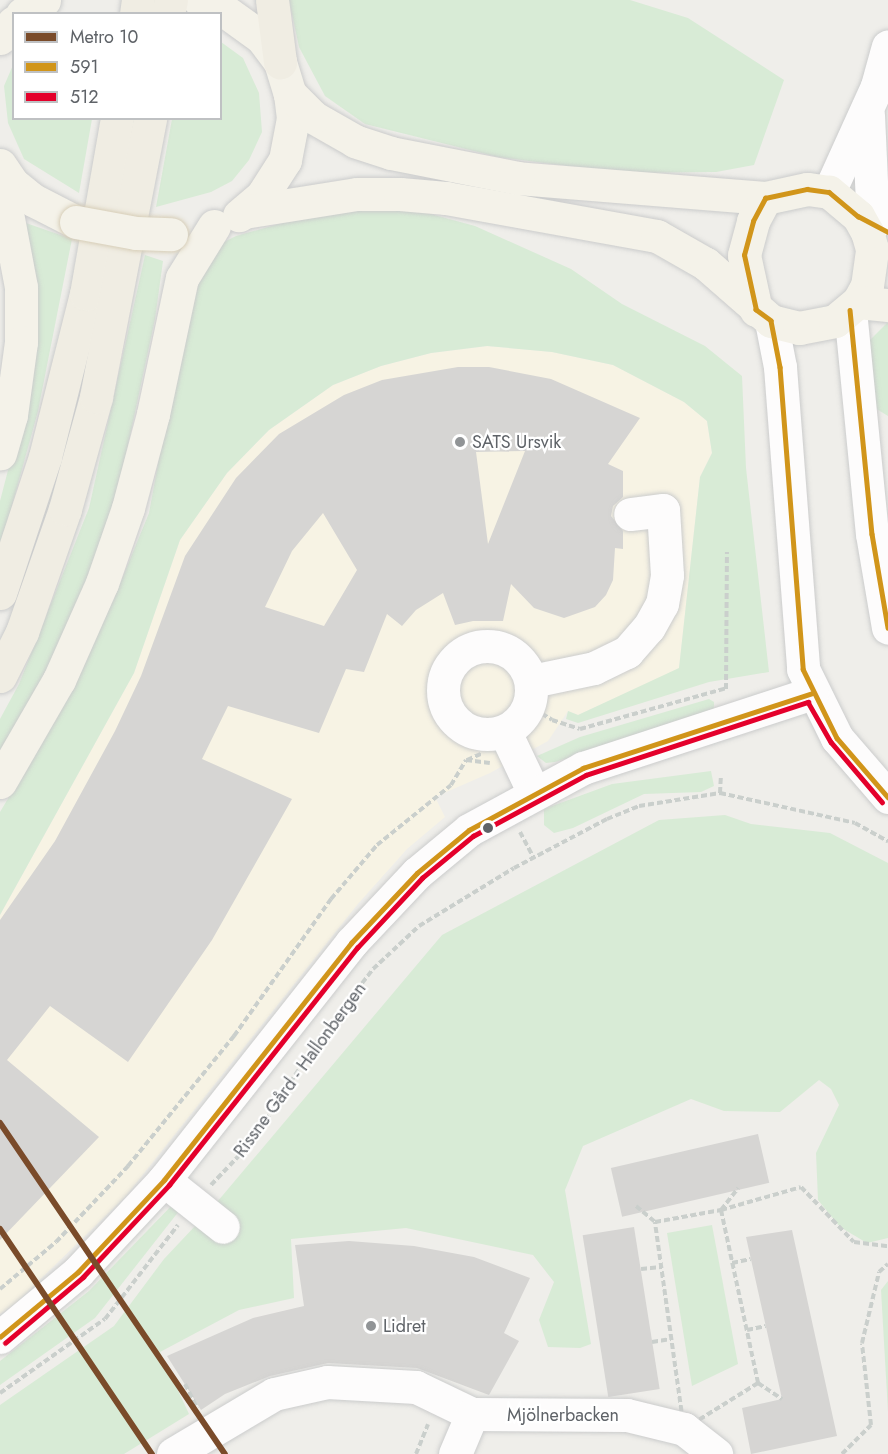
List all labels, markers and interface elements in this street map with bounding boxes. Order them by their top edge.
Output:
legend [12,12,222,120]
text: Metro 10 [70,24,138,50]
text: 591 [70,54,99,80]
text: 512 [70,84,99,110]
place label: SATS Ursvik [472,431,561,453]
marker: SATS Ursvik [453,435,467,449]
unlabelled marker [482,822,494,834]
street label: Rissne Gård - Hallonbergen [229,978,371,1162]
place label: Lidret [383,1315,426,1337]
marker: Lidret [364,1319,378,1333]
street label: Mjölnerbacken [507,1404,619,1426]

